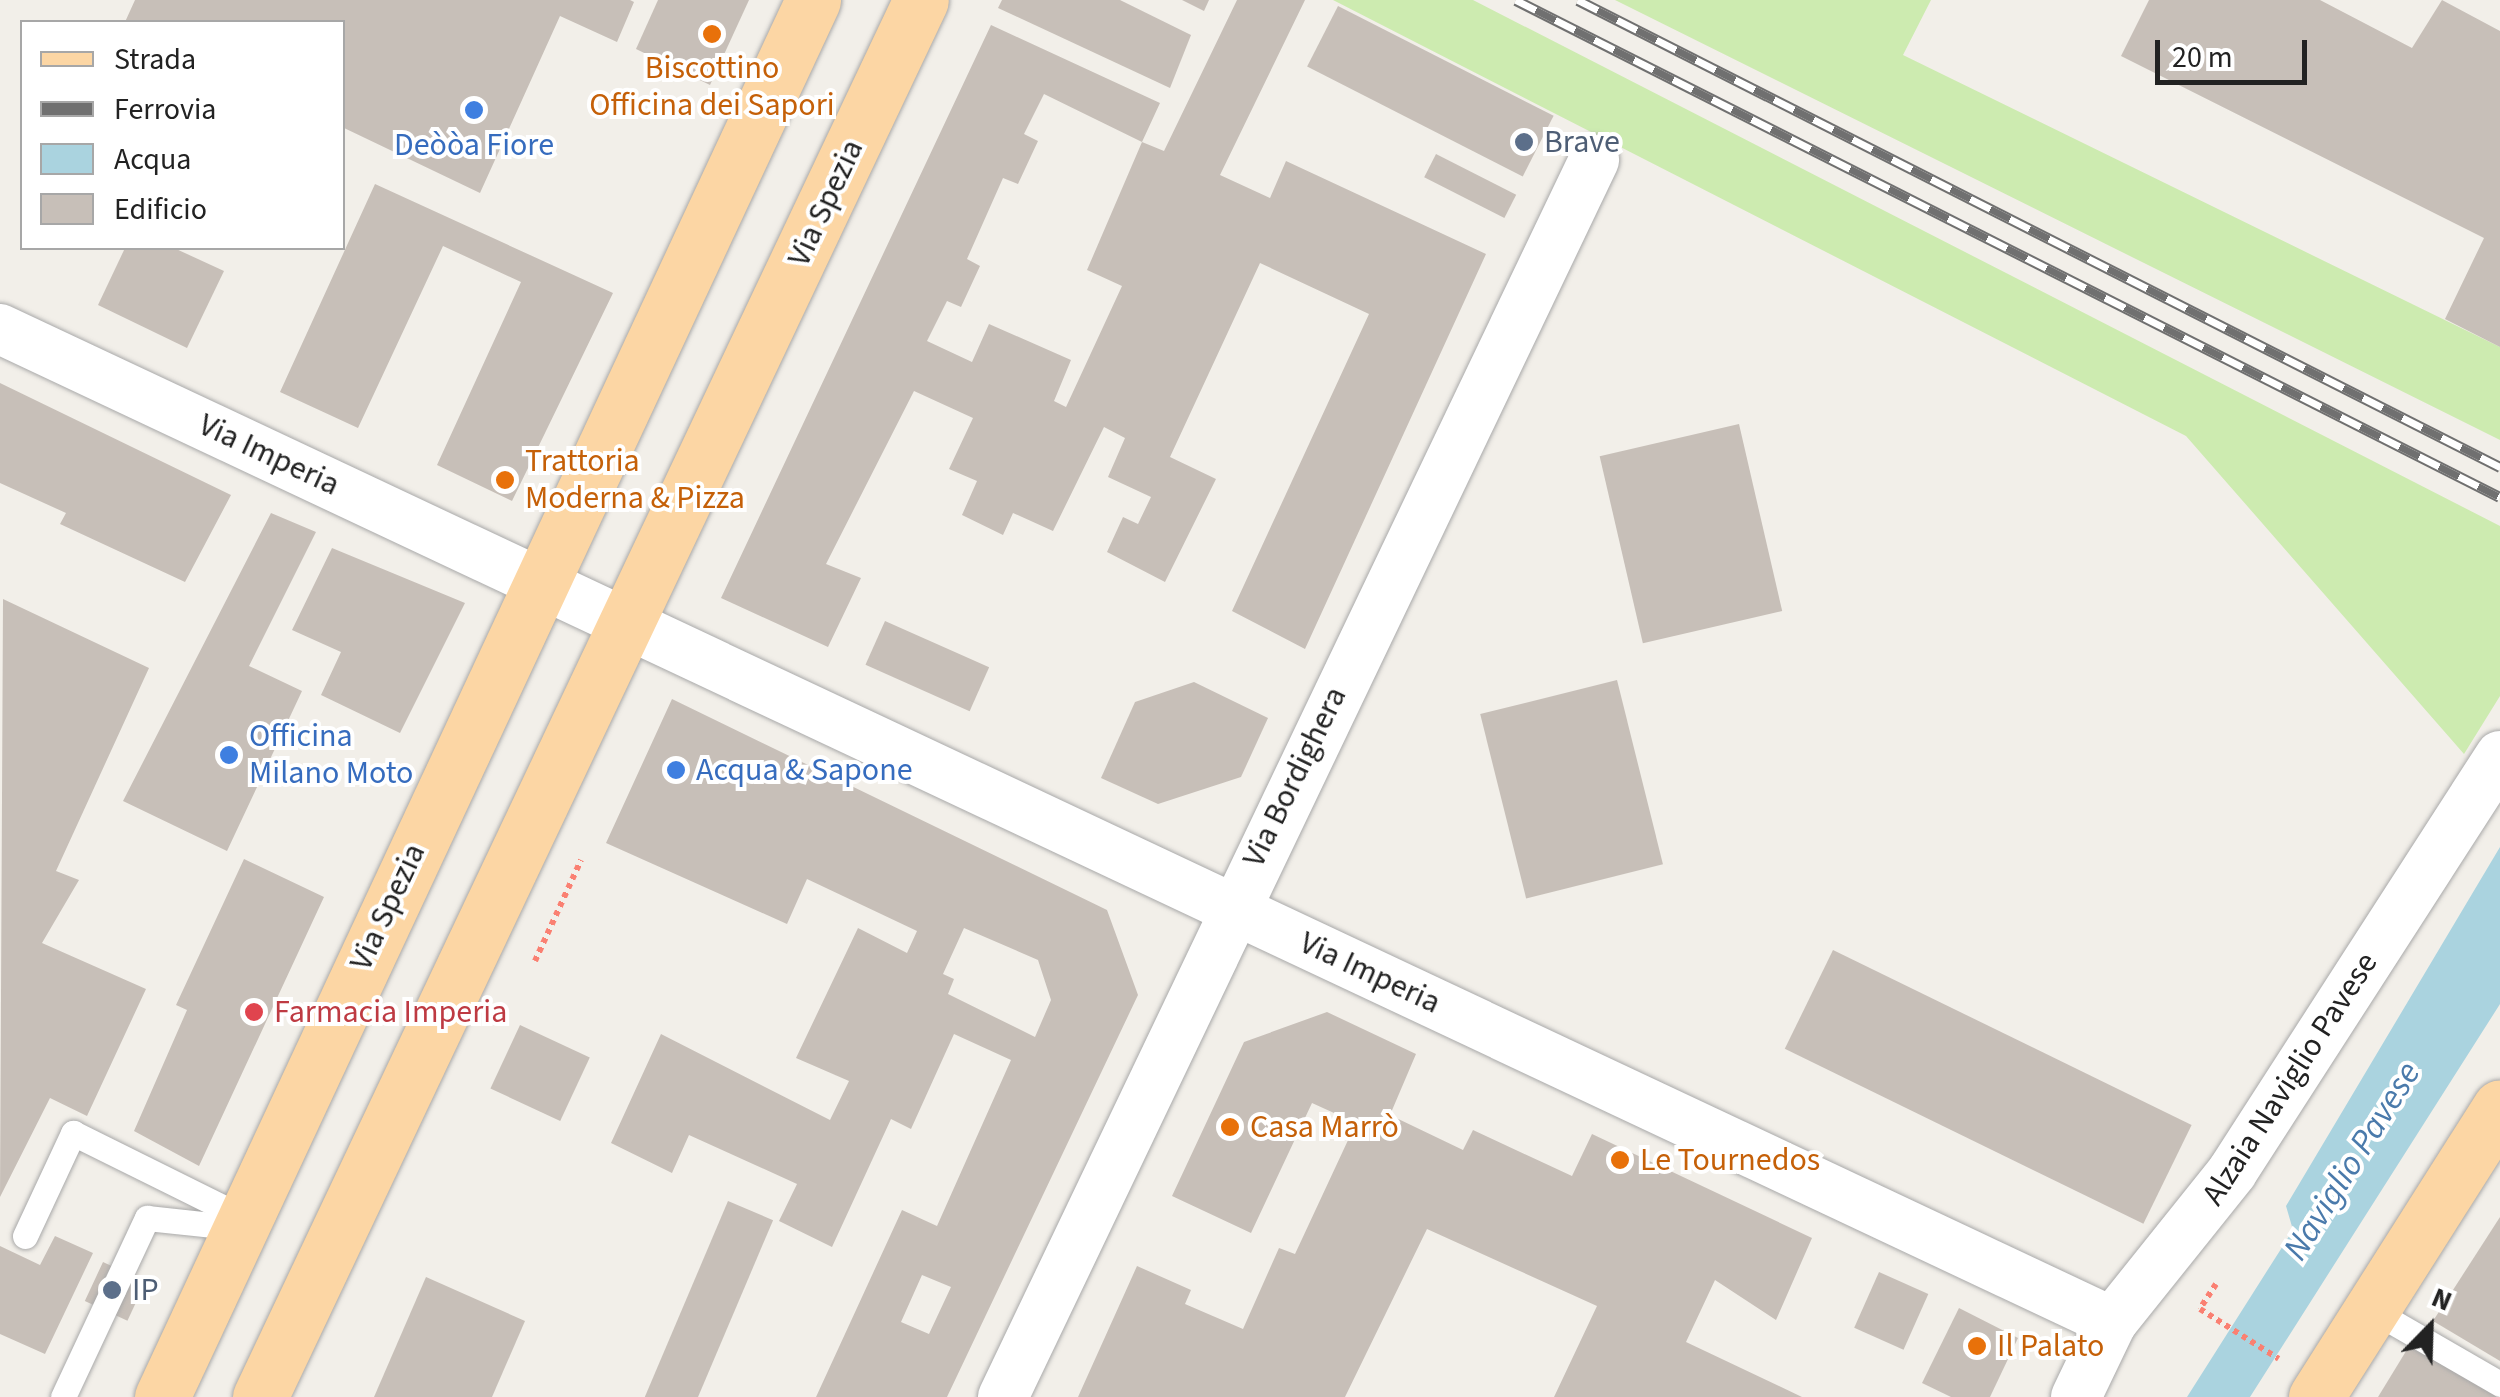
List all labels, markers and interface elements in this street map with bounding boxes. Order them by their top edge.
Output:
legend [20,20,345,250]
scale bar [2160,20,2312,82]
marker: Biscottino Officina dei Sapori [701,23,723,45]
text: 20 m [2172,36,2233,79]
text: Strada [114,38,196,81]
place label: Biscottino Officina dei Sapori [589,50,835,125]
text: Ferrovia [114,88,216,131]
marker: Deòòa Fiore [463,99,485,121]
place label: Brave [1544,123,1620,161]
place label: Deòòa Fiore [394,126,554,164]
marker: Brave [1513,131,1535,153]
street label: Via Spezia [780,134,872,272]
text: Acqua [114,138,191,181]
text: Edificio [114,188,207,231]
street label: Via Imperia [193,406,345,504]
place label: Trattoria Moderna & Pizza [525,443,745,518]
marker: Trattoria Moderna & Pizza [494,469,516,491]
street label: Via Bordighera [1235,681,1355,873]
place label: Officina Milano Moto [249,718,413,793]
marker: Officina Milano Moto [218,744,240,766]
place label: Acqua & Sapone [696,751,913,789]
marker: Acqua & Sapone [665,759,687,781]
street label: Via Spezia [342,838,434,976]
street label: Via Imperia [1294,924,1446,1022]
street label: Alzaia Naviglio Pavese [2194,946,2386,1212]
place label: Farmacia Imperia [274,993,507,1031]
marker: Farmacia Imperia [243,1001,265,1023]
water label: Naviglio Pavese [2274,1054,2430,1268]
place label: Casa Marrò [1250,1108,1399,1146]
marker: Casa Marrò [1219,1116,1241,1138]
place label: Le Tournedos [1640,1141,1820,1179]
marker: Le Tournedos [1609,1149,1631,1171]
place label: IP [132,1271,159,1309]
north arrow [2380,1277,2480,1377]
text: N [2425,1277,2458,1321]
marker: IP [101,1279,123,1301]
place label: Il Palato [1997,1327,2104,1365]
marker: Il Palato [1966,1335,1988,1357]

